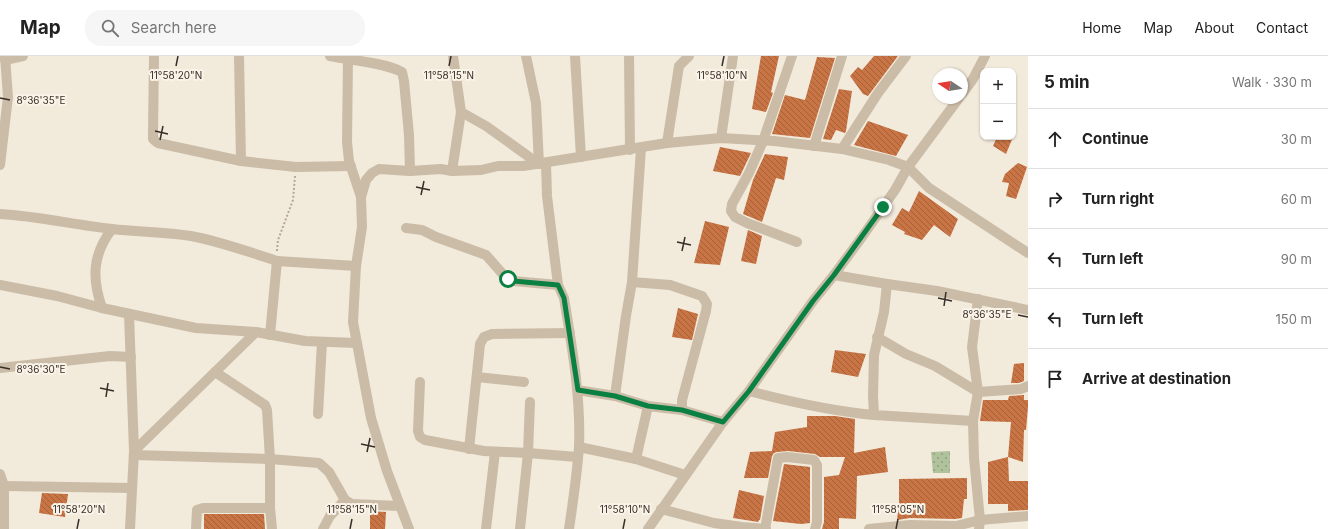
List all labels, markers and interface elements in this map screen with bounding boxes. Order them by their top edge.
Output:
search box [85,10,365,46]
text: Map [20,16,61,39]
icon: search [99,17,121,39]
text: Search here [131,18,216,37]
text: Home [1082,19,1121,36]
text: Map [1143,19,1173,36]
text: About [1195,19,1234,36]
text: Contact [1256,19,1308,36]
north arrow [932,68,968,104]
map controls [980,68,1016,140]
button: + [980,68,1016,104]
text: 11°58'20"N [150,69,202,81]
text: 11°58'15"N [424,69,474,81]
text: 11°58'10"N [697,69,747,81]
text: 5 min [1044,72,1090,92]
text: Walk · 330 m [1232,74,1312,90]
text: 8°36'35"E [17,94,65,106]
button: − [980,104,1016,140]
icon: ahead [1044,128,1066,150]
text: Continue [1082,129,1149,148]
text: 30 m [1281,131,1312,147]
icon: right [1044,188,1066,210]
text: Turn right [1082,189,1154,208]
text: 60 m [1281,191,1312,207]
route end [874,198,892,216]
icon: left [1044,248,1066,270]
text: Turn left [1082,249,1143,268]
text: 90 m [1281,251,1312,267]
route start [499,270,517,288]
text: 8°36'35"E [963,308,1011,320]
icon: left [1044,308,1066,330]
text: Turn left [1082,309,1143,328]
text: 150 m [1276,311,1312,327]
text: 8°36'30"E [16,363,66,375]
icon: arrive [1044,368,1066,390]
text: Arrive at destination [1082,369,1231,388]
text: 11°58'20"N [53,503,105,515]
text: 11°58'15"N [327,503,377,515]
text: 11°58'10"N [600,503,650,515]
text: 11°58'05"N [872,503,924,515]

